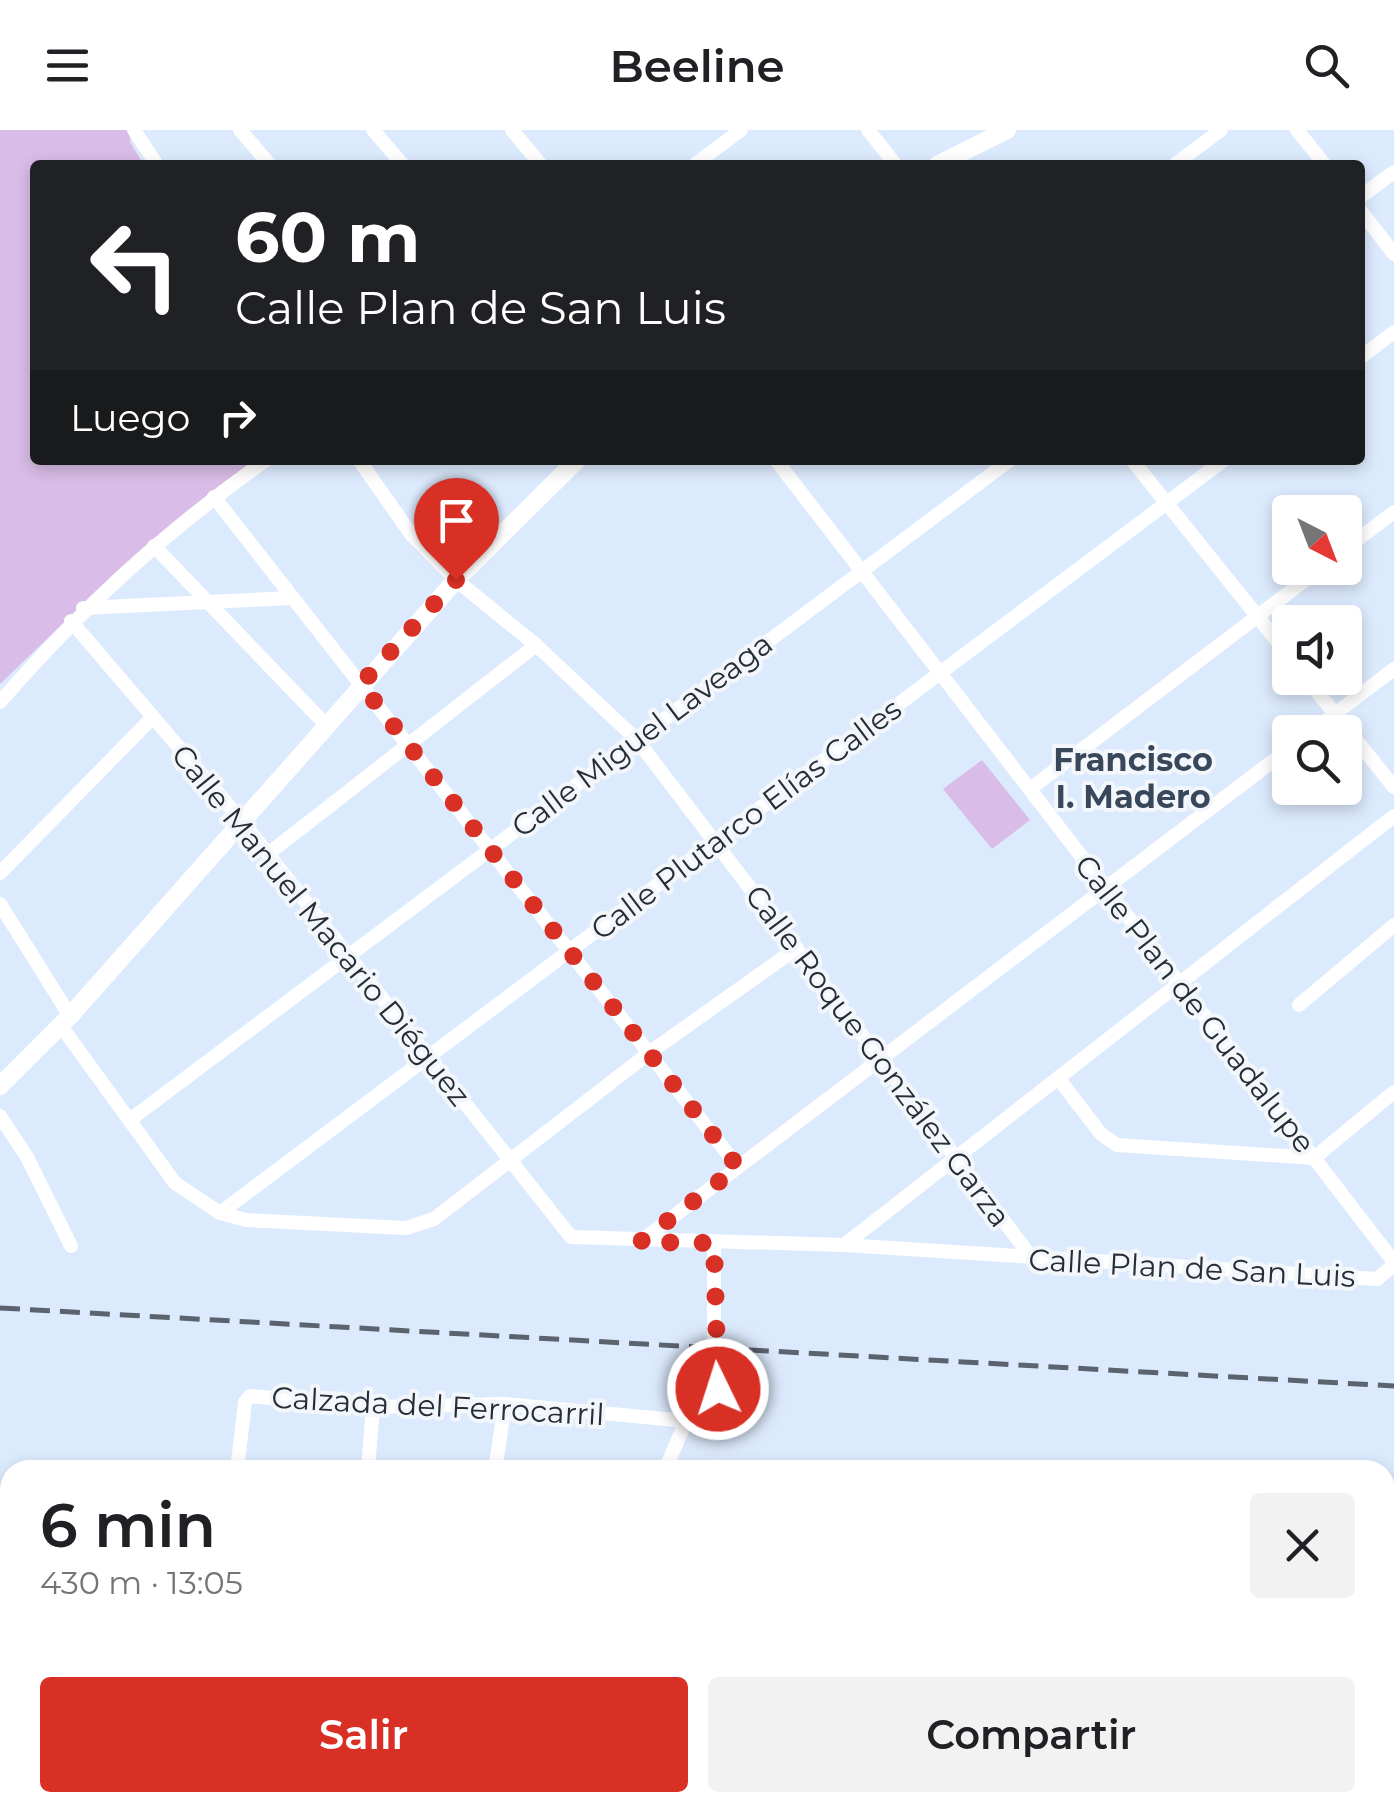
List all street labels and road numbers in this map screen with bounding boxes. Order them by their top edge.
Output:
street label: Calle Miguel Laveaga [504,625,780,845]
street label: Calle Plutarco Elías Calles [584,690,908,948]
street label: Calle Manuel Macario Diéguez [164,737,478,1113]
street label: Calle Plan de Guadalupe [1067,847,1323,1161]
street label: Calle Roque González Garza [737,878,1019,1234]
street label: Calle Plan de San Luis [1028,1241,1356,1295]
street label: Calzada del Ferrocarril [271,1379,605,1433]

